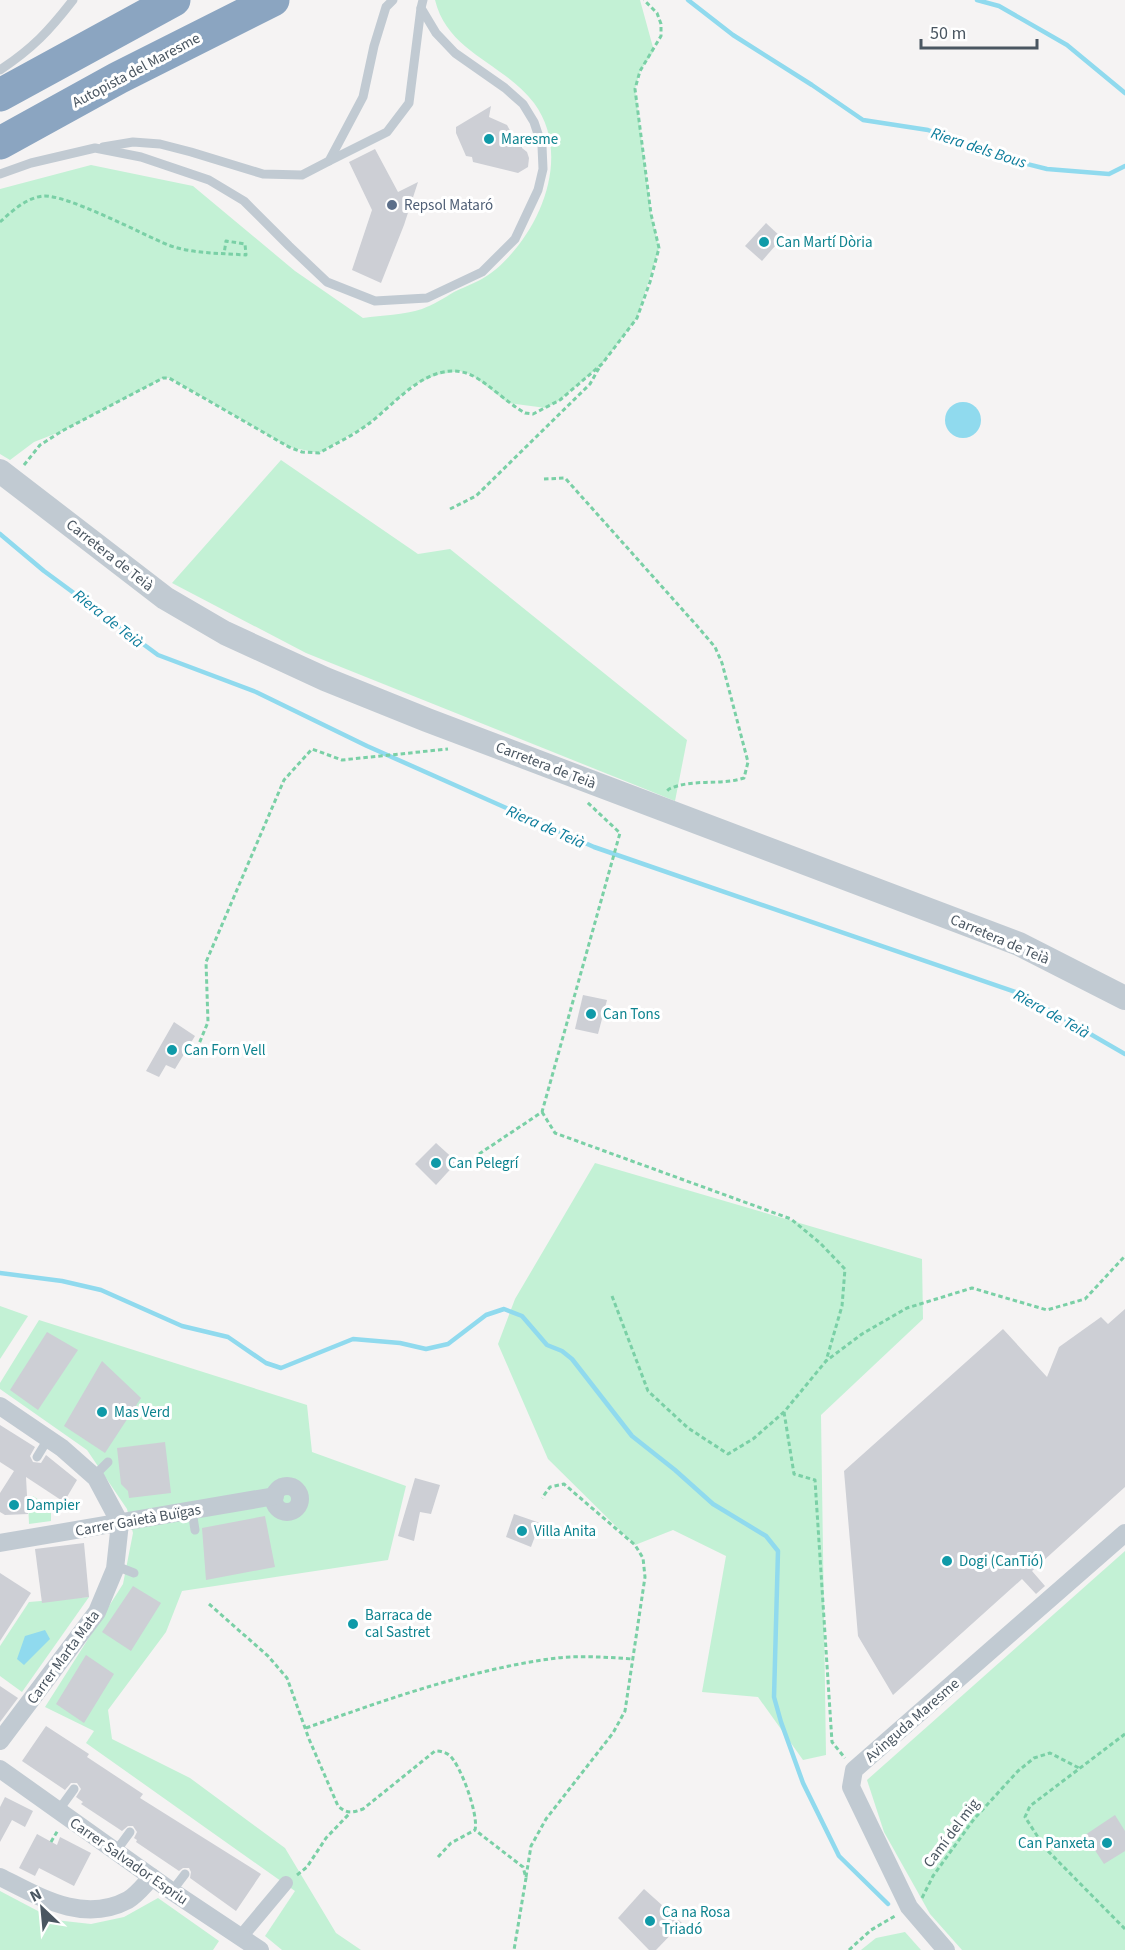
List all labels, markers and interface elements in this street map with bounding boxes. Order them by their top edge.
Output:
scale bar [921,12,1036,50]
text: 50 m [930,21,966,46]
street label: Autopista del Maresme [69,28,204,113]
water label: Riera dels Bous [928,122,1030,174]
place label: Maresme [501,129,558,150]
marker: Maresme [482,132,496,146]
place label: Repsol Mataró [404,195,493,216]
marker: Repsol Mataró [385,198,399,212]
place label: Can Martí Dòria [776,232,873,253]
marker: Can Martí Dòria [757,235,771,249]
street label: Carretera de Teià [62,515,158,596]
water label: Riera de Teià [69,584,149,654]
street label: Carretera de Teià [493,737,599,794]
water label: Riera de Teià [503,800,589,854]
street label: Carretera de Teià [947,909,1053,970]
water label: Riera de Teià [1009,984,1094,1044]
place label: Can Tons [603,1004,660,1025]
marker: Can Tons [584,1007,598,1021]
place label: Can Forn Vell [184,1040,266,1061]
marker: Can Forn Vell [165,1043,179,1057]
place label: Can Pelegrí [448,1153,520,1174]
marker: Can Pelegrí [429,1156,443,1170]
place label: Mas Verd [114,1402,170,1423]
marker: Mas Verd [95,1405,109,1419]
place label: Dampier [26,1495,81,1516]
marker: Dampier [7,1498,21,1512]
street label: Carrer Gaietà Buïgas [74,1499,202,1542]
place label: Villa Anita [534,1521,596,1542]
marker: Villa Anita [515,1524,529,1538]
place label: Dogi (CanTió) [959,1551,1044,1572]
marker: Dogi (CanTió) [940,1554,954,1568]
place label: Barraca de cal Sastret [365,1605,432,1643]
street label: Carrer Marta Mata [22,1606,105,1709]
marker: Barraca de cal Sastret [346,1617,360,1631]
street label: Avinguda Maresme [861,1674,964,1767]
street label: Camí del mig [918,1794,985,1872]
street label: Carrer Salvador Espriu [65,1813,192,1910]
place label: Can Panxeta [1018,1833,1095,1854]
marker: Can Panxeta [1100,1836,1114,1850]
north arrow [12,1878,72,1938]
text: N [26,1883,45,1908]
place label: Ca na Rosa Triadó [662,1902,730,1940]
marker: Ca na Rosa Triadó [643,1914,657,1928]

